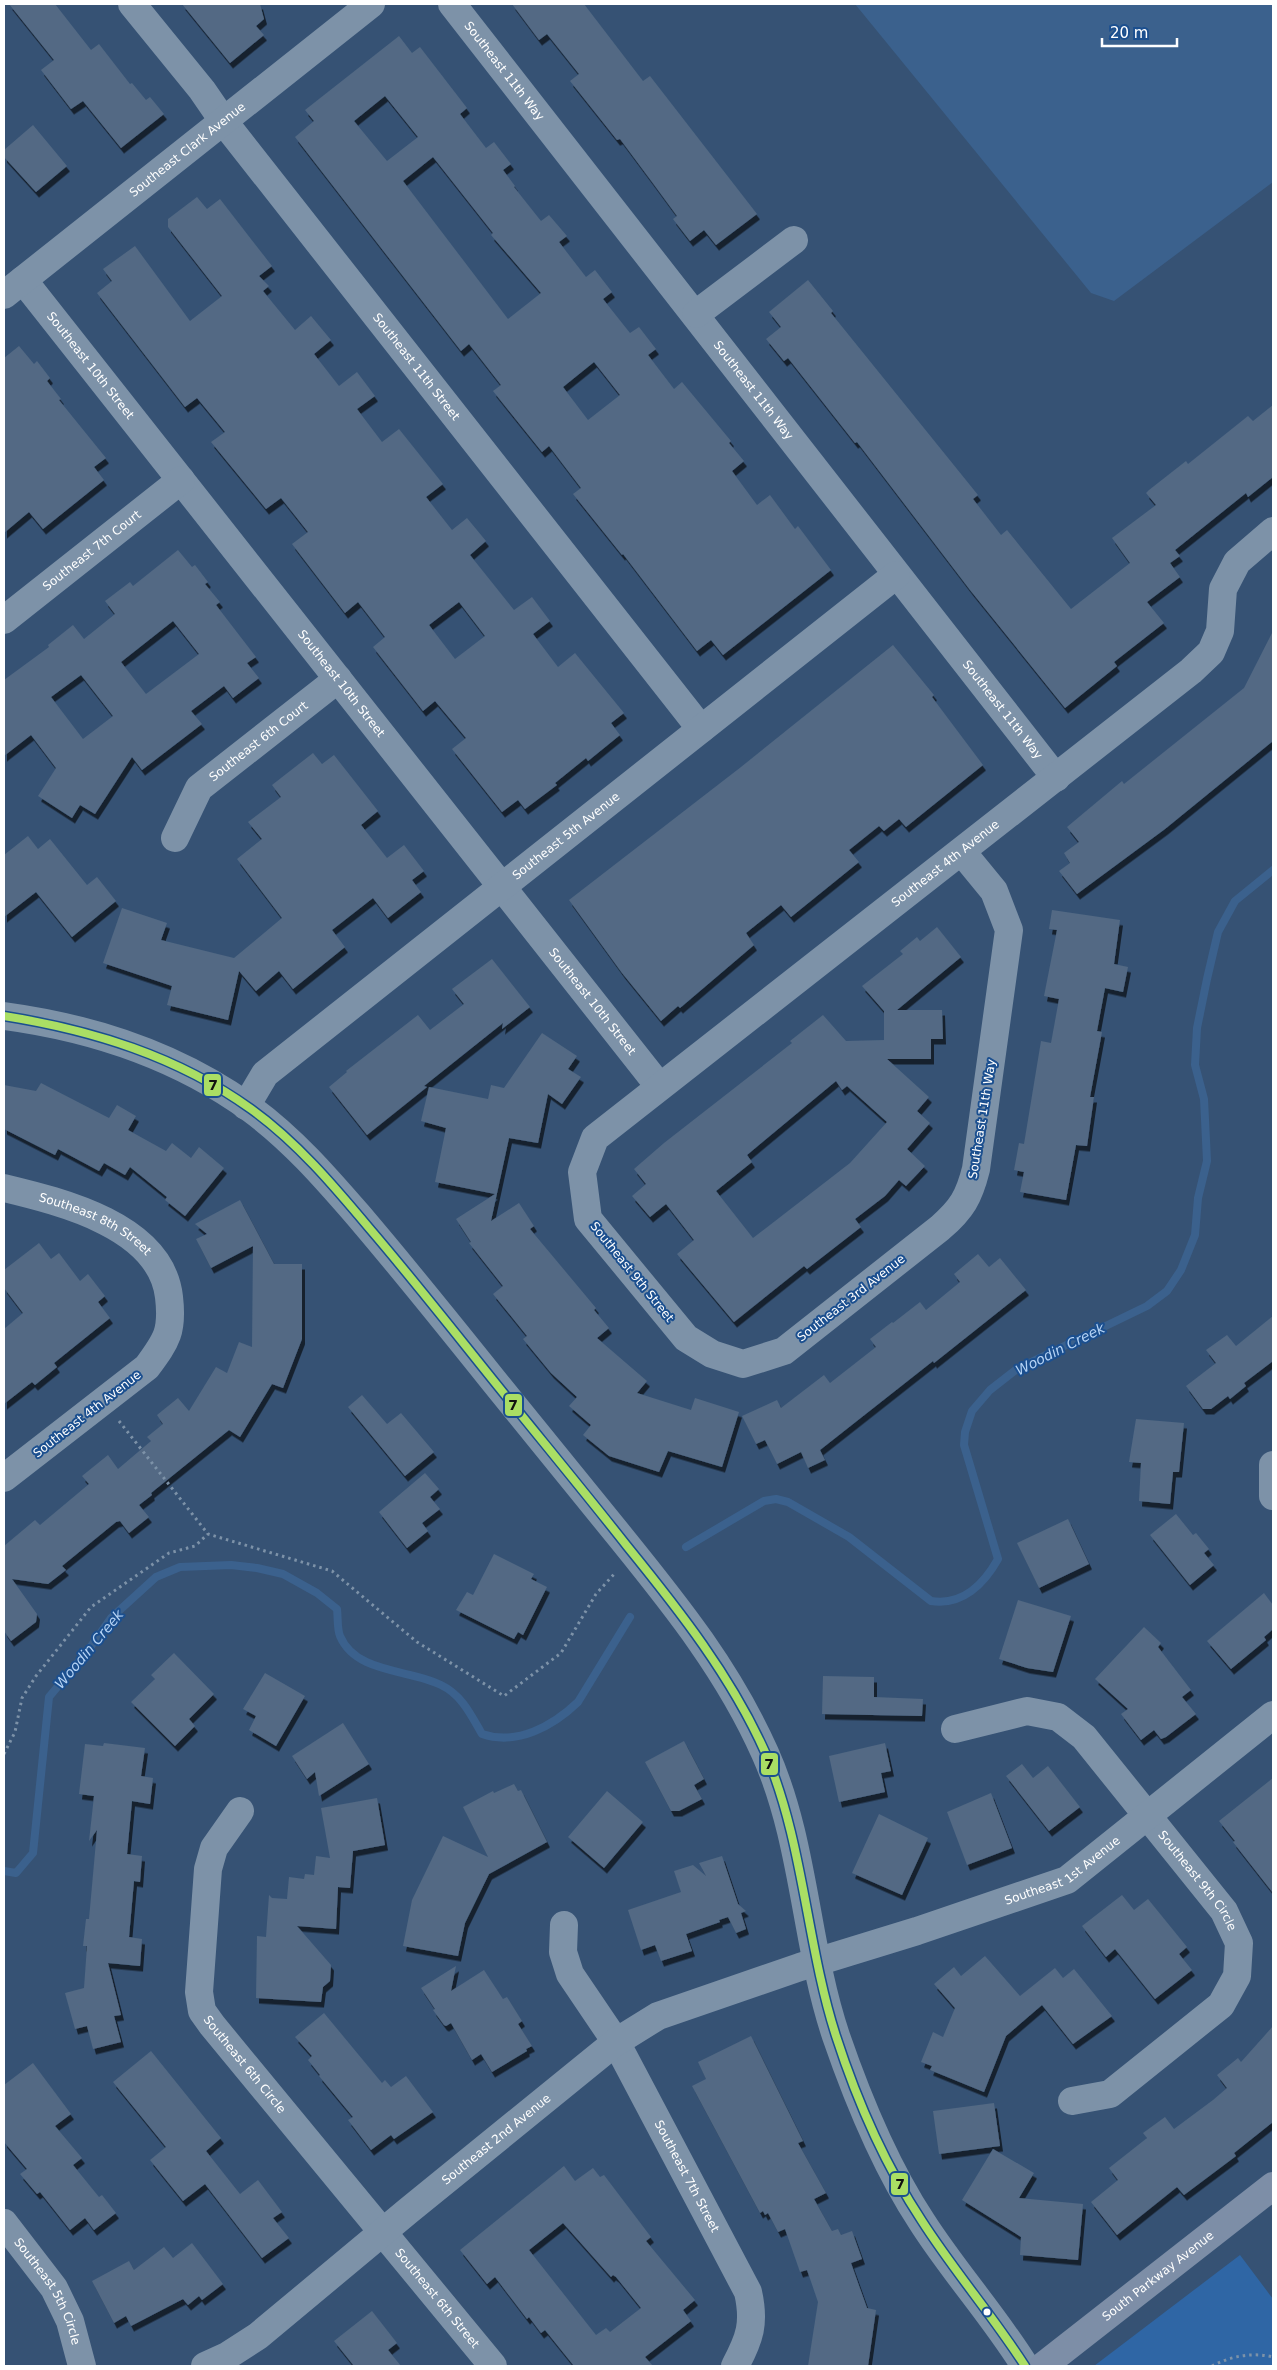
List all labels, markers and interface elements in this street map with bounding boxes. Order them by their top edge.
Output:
scale bar [1102,15,1177,47]
street label: Southeast 11th Way [461,19,547,123]
text: 20 m [1110,24,1148,42]
street label: Southeast Clark Avenue [127,99,248,200]
street label: Southeast 10th Street [44,309,137,422]
street label: Southeast 11th Street [370,310,463,423]
street label: Southeast 11th Way [711,338,796,442]
street label: Southeast 7th Court [40,507,144,594]
street label: Southeast 10th Street [295,627,388,740]
street label: Southeast 11th Way [960,657,1045,762]
street label: Southeast 6th Court [206,698,311,784]
street label: Southeast 5th Avenue [510,789,622,883]
street label: Southeast 4th Avenue [889,817,1002,910]
street label: Southeast 10th Street [546,945,639,1058]
street label: Southeast 11th Way [966,1058,998,1180]
line badge: 7 [203,1073,222,1097]
text: 7 [208,1077,218,1093]
street label: Southeast 8th Street [37,1190,154,1258]
street label: Southeast 9th Street [587,1219,677,1325]
street label: Southeast 3rd Avenue [794,1252,908,1344]
water label: Woodin Creek [1013,1319,1108,1378]
street label: Southeast 4th Avenue [30,1368,144,1460]
line badge: 7 [504,1393,523,1417]
text: 7 [508,1397,518,1413]
water label: Woodin Creek [51,1606,127,1692]
line badge: 7 [760,1752,779,1776]
text: 7 [764,1756,774,1772]
street label: Southeast 9th Circle [1155,1828,1239,1933]
street label: Southeast 1st Avenue [1003,1833,1123,1908]
street label: Southeast 6th Circle [201,2013,289,2116]
street label: Southeast 2nd Avenue [439,2091,553,2188]
street label: Southeast 7th Street [652,2118,722,2235]
line badge: 7 [890,2172,909,2196]
text: 7 [895,2176,905,2192]
street label: South Parkway Avenue [1100,2228,1216,2324]
street label: Southeast 5th Circle [11,2235,83,2346]
street label: Southeast 6th Street [392,2246,482,2351]
unlabelled marker [982,2307,992,2317]

